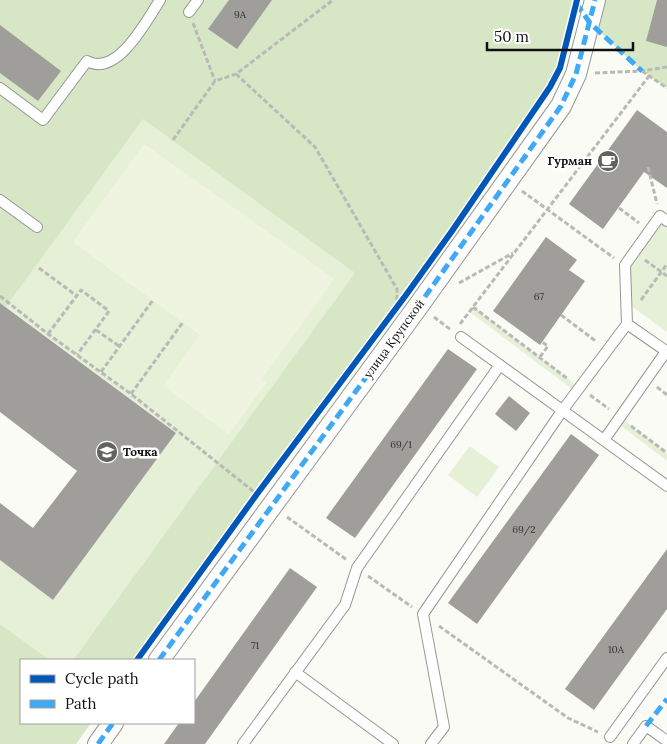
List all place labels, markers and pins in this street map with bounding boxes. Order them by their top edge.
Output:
cafe icon: Гурман [596,149,620,173]
place label: Гурман [547,153,592,168]
school or university icon: Точка [95,440,119,464]
place label: Точка [123,444,158,459]

